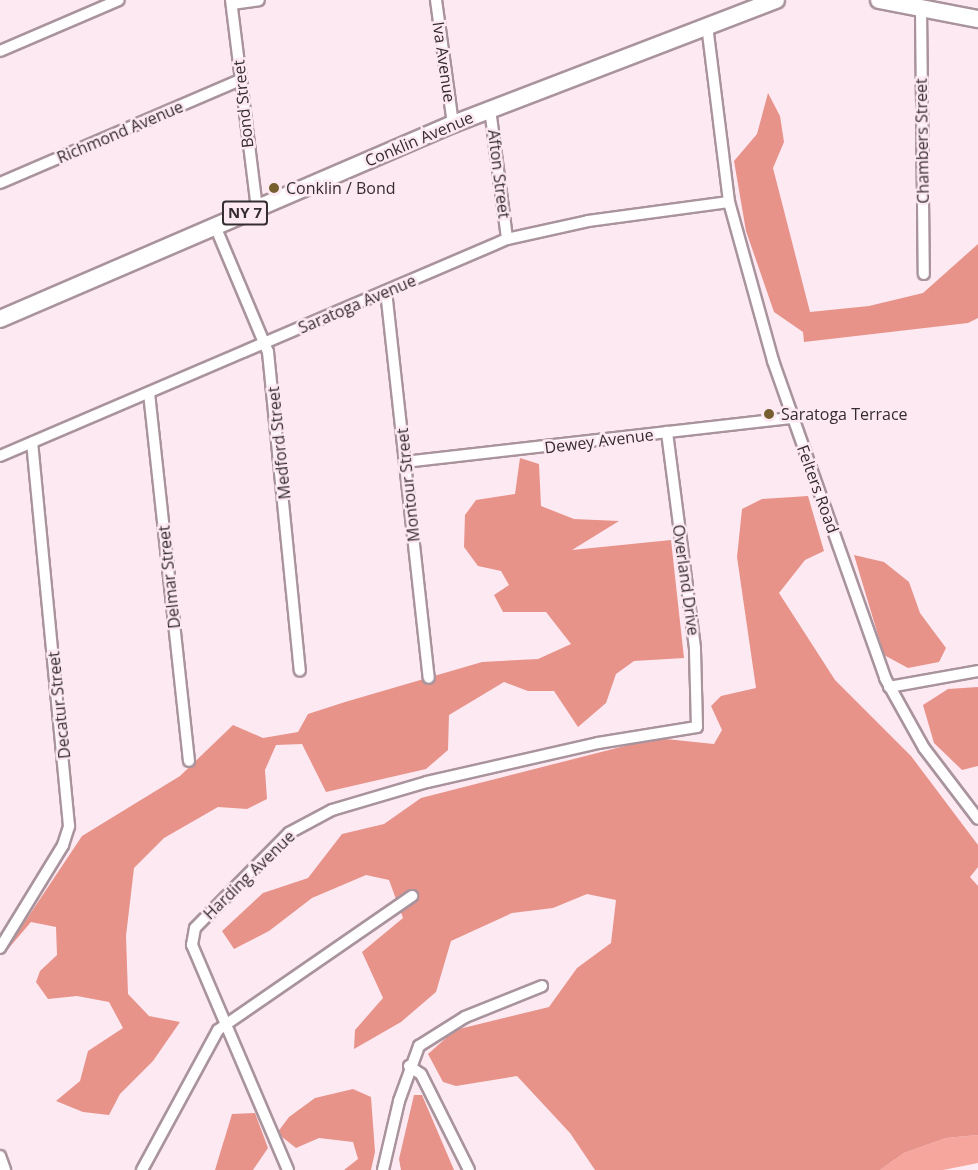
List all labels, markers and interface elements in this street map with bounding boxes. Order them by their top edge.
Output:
street label: Iva Avenue [429,20,459,104]
street label: Bond Street [229,59,257,149]
street label: Chambers Street [911,78,933,204]
street label: Richmond Avenue [54,97,186,167]
street label: Conklin Avenue [362,108,476,170]
street label: Afton Street [484,128,514,220]
place label: Conklin / Bond [286,178,396,198]
marker: Conklin / Bond [267,181,281,195]
road number: NY 7 [221,201,269,225]
street label: Saratoga Avenue [295,271,419,337]
street label: Medford Street [264,386,294,500]
place label: Saratoga Terrace [781,404,908,424]
marker: Saratoga Terrace [762,407,776,421]
street label: Dewey Avenue [543,425,655,457]
street label: Montour Street [392,427,424,543]
street label: Felters Road [793,442,843,536]
street label: Overland Drive [669,523,703,637]
street label: Delmar Street [154,524,184,630]
street label: Decatur Street [44,650,74,760]
street label: Harding Avenue [199,827,299,923]

